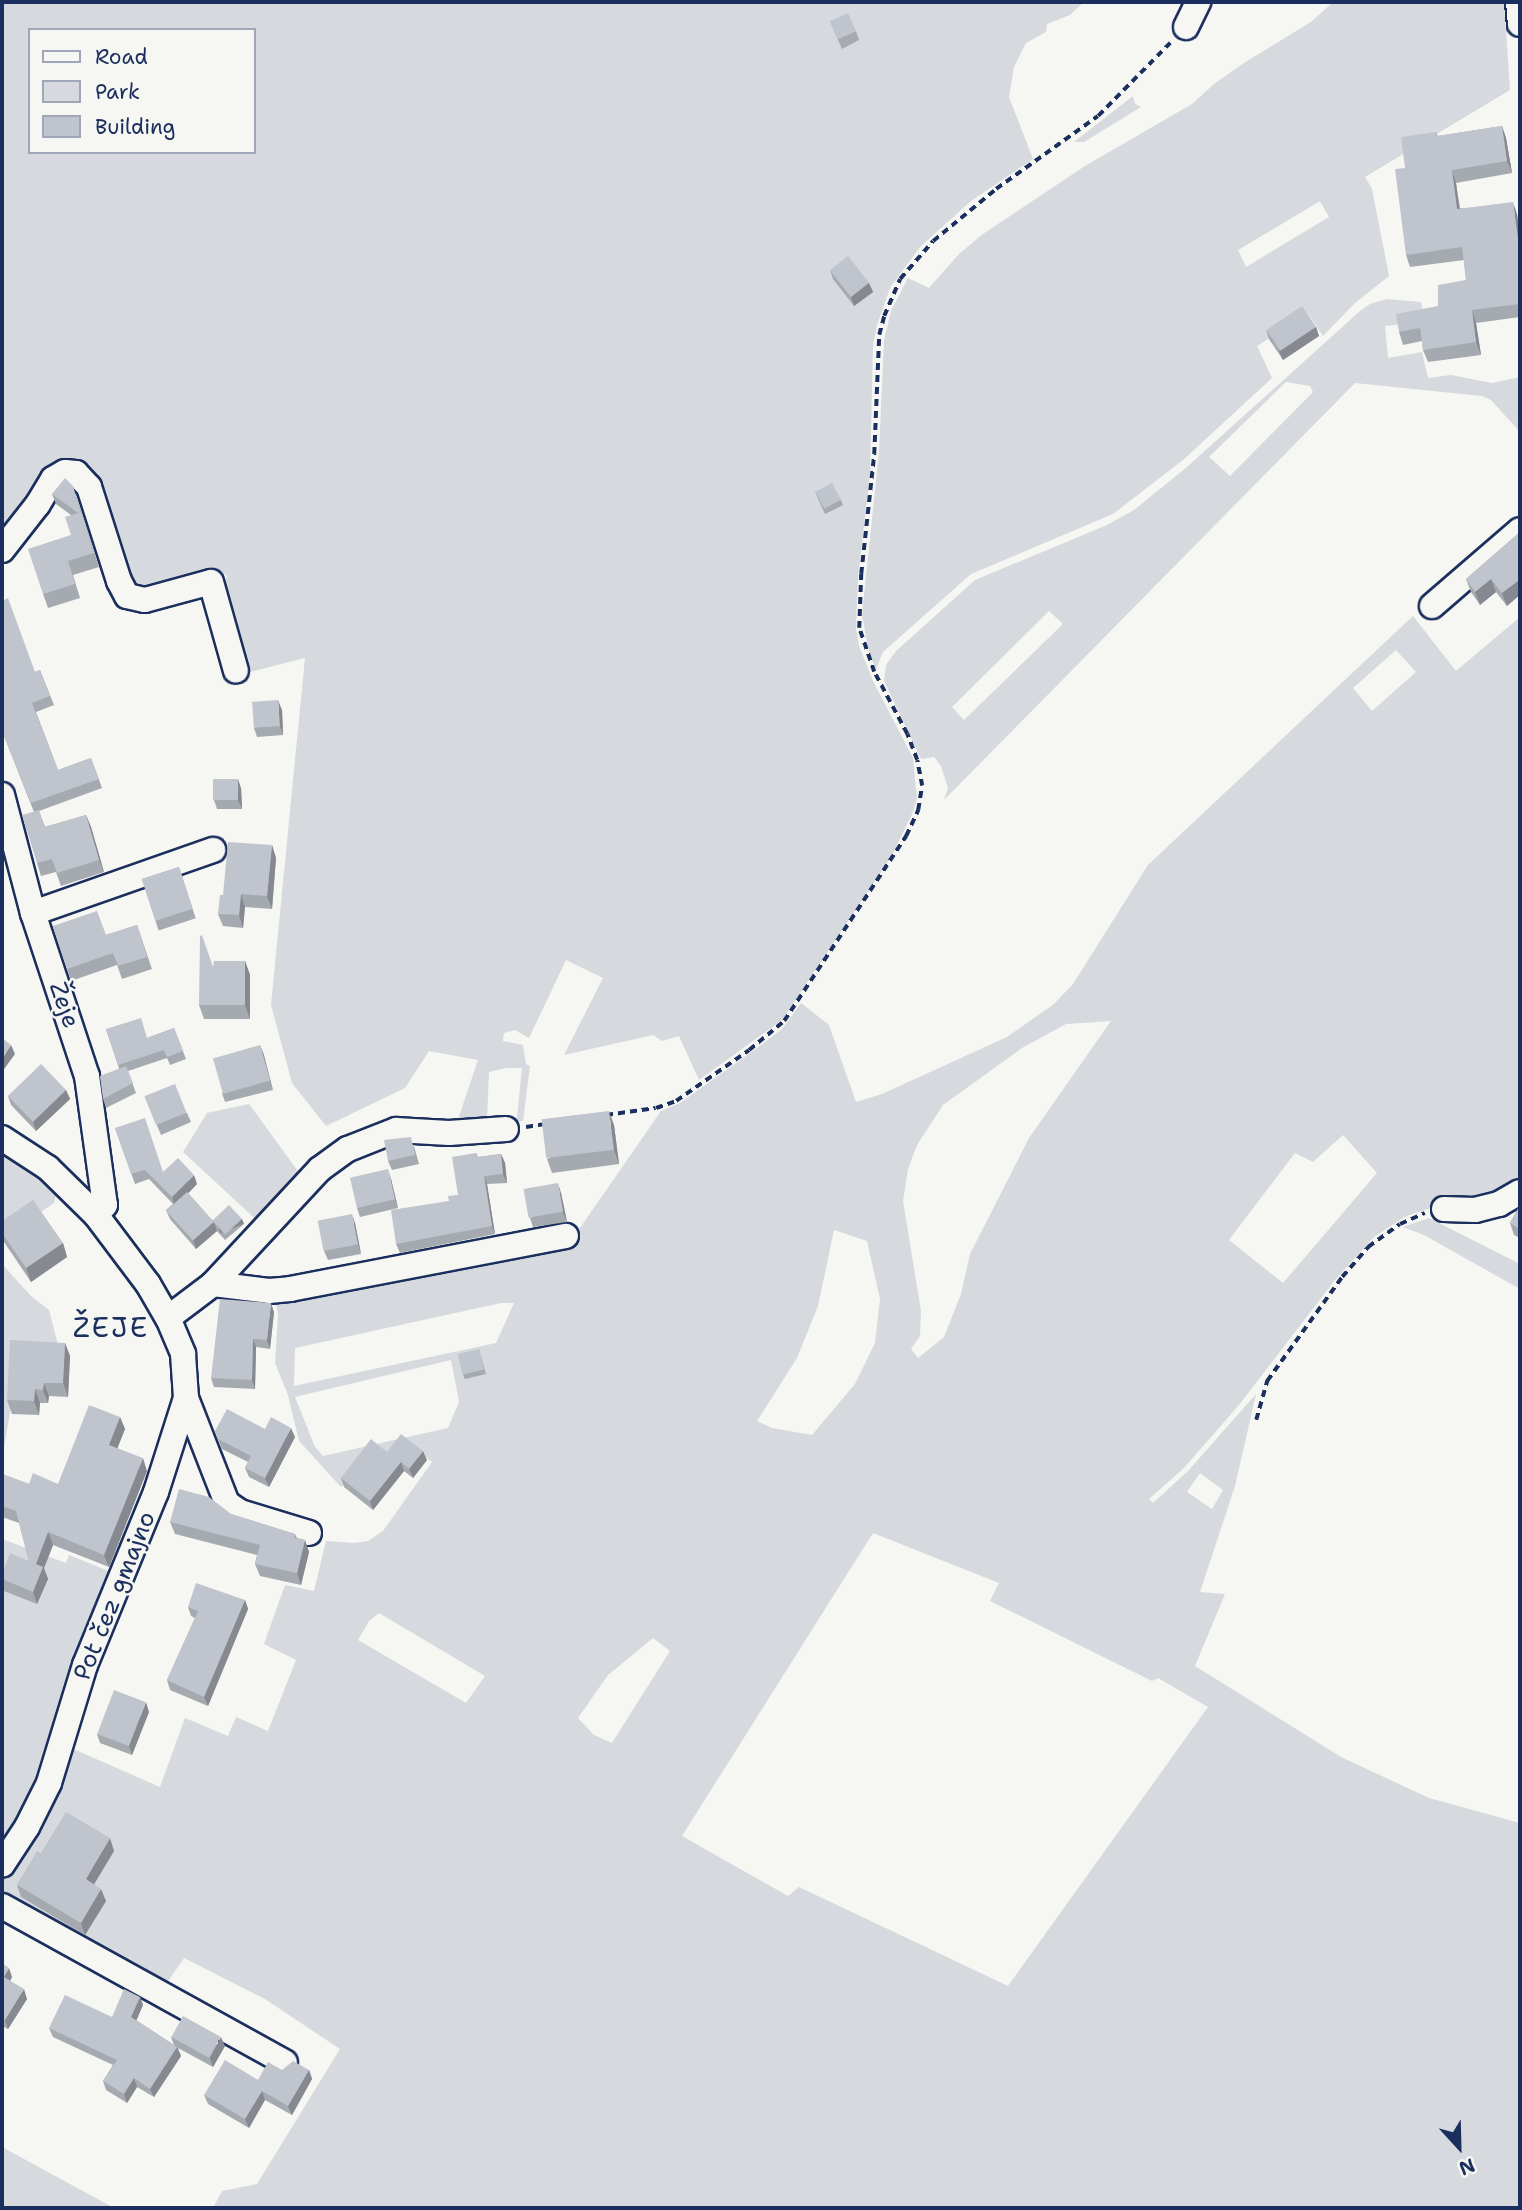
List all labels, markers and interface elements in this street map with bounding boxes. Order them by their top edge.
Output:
legend [28,28,256,154]
text: Road [95,43,148,71]
text: Park [95,78,140,106]
text: Building [95,113,175,141]
street label: Žeje [43,978,85,1032]
district label: ŽEJE [73,1310,149,1344]
street label: Pot čez gmajno [68,1508,162,1684]
north arrow [1424,2112,1494,2182]
text: N [1455,2153,1479,2181]

